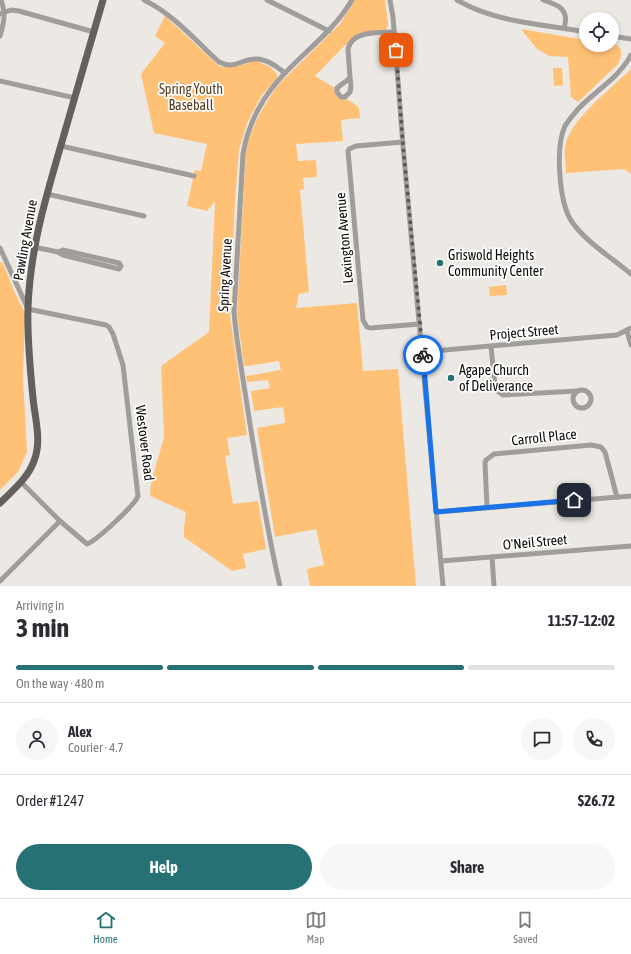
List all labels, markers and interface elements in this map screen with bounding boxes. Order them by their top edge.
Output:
map controls [579,12,619,52]
button: locate [579,12,619,52]
pin [379,33,413,67]
icon: bag [385,39,407,61]
park label: Spring Youth Baseball [159,81,223,113]
street label: Lexington Avenue [332,192,356,284]
street label: Pawling Avenue [10,198,40,282]
street label: Spring Avenue [215,238,235,312]
place label: Griswold Heights Community Center [448,247,544,279]
marker: Griswold Heights Community Center [435,258,445,268]
street label: Project Street [489,321,559,343]
courier [403,335,443,375]
icon: bike [412,344,434,366]
place label: Agape Church of Deliverance [459,362,533,394]
marker: Agape Church of Deliverance [446,373,456,383]
street label: Westover Road [132,404,158,482]
street label: Carroll Place [511,426,577,448]
pin [557,483,591,517]
icon: home [563,489,585,511]
street label: O'Neil Street [502,531,568,553]
text: Arriving in [16,598,64,613]
text: 11:57–12:02 [548,612,615,629]
text: 3 min [16,613,69,643]
text: On the way · 480 m [16,676,104,691]
button: person [16,718,58,760]
button: chat [521,718,563,760]
button: phone [573,718,615,760]
text: Alex [68,723,92,740]
text: Courier · 4.7 [68,740,124,755]
text: Order #1247 [16,792,84,809]
text: $26.72 [578,792,615,809]
button: Help [16,844,312,890]
button: Share [320,844,615,890]
tab: Home [93,909,118,945]
tab: Map [305,909,327,945]
tab: Saved [513,909,538,945]

